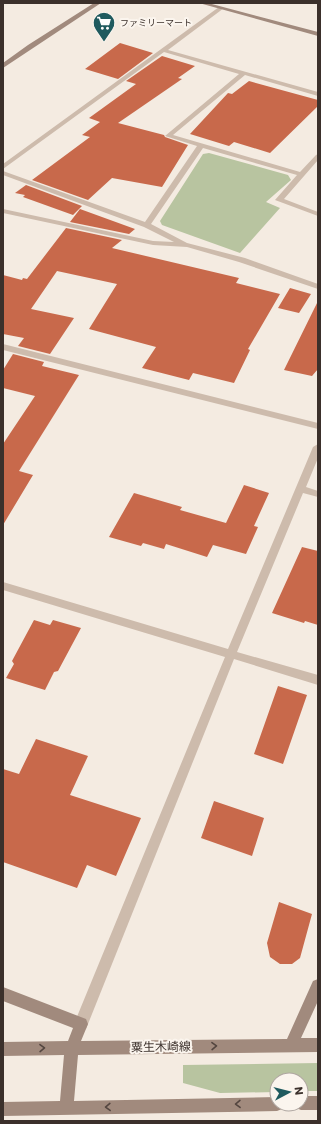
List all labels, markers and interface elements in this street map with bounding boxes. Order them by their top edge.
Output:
supermarket icon: ファミリーマート [91,10,117,43]
place label: ファミリーマート [120,17,192,29]
street label: 粟生木崎線 [131,1037,191,1056]
one-way arrow [211,1042,217,1050]
one-way arrow [39,1044,45,1052]
north arrow [269,1072,309,1112]
text: N [290,1086,307,1096]
one-way arrow [235,1100,241,1109]
one-way arrow [105,1103,111,1112]

